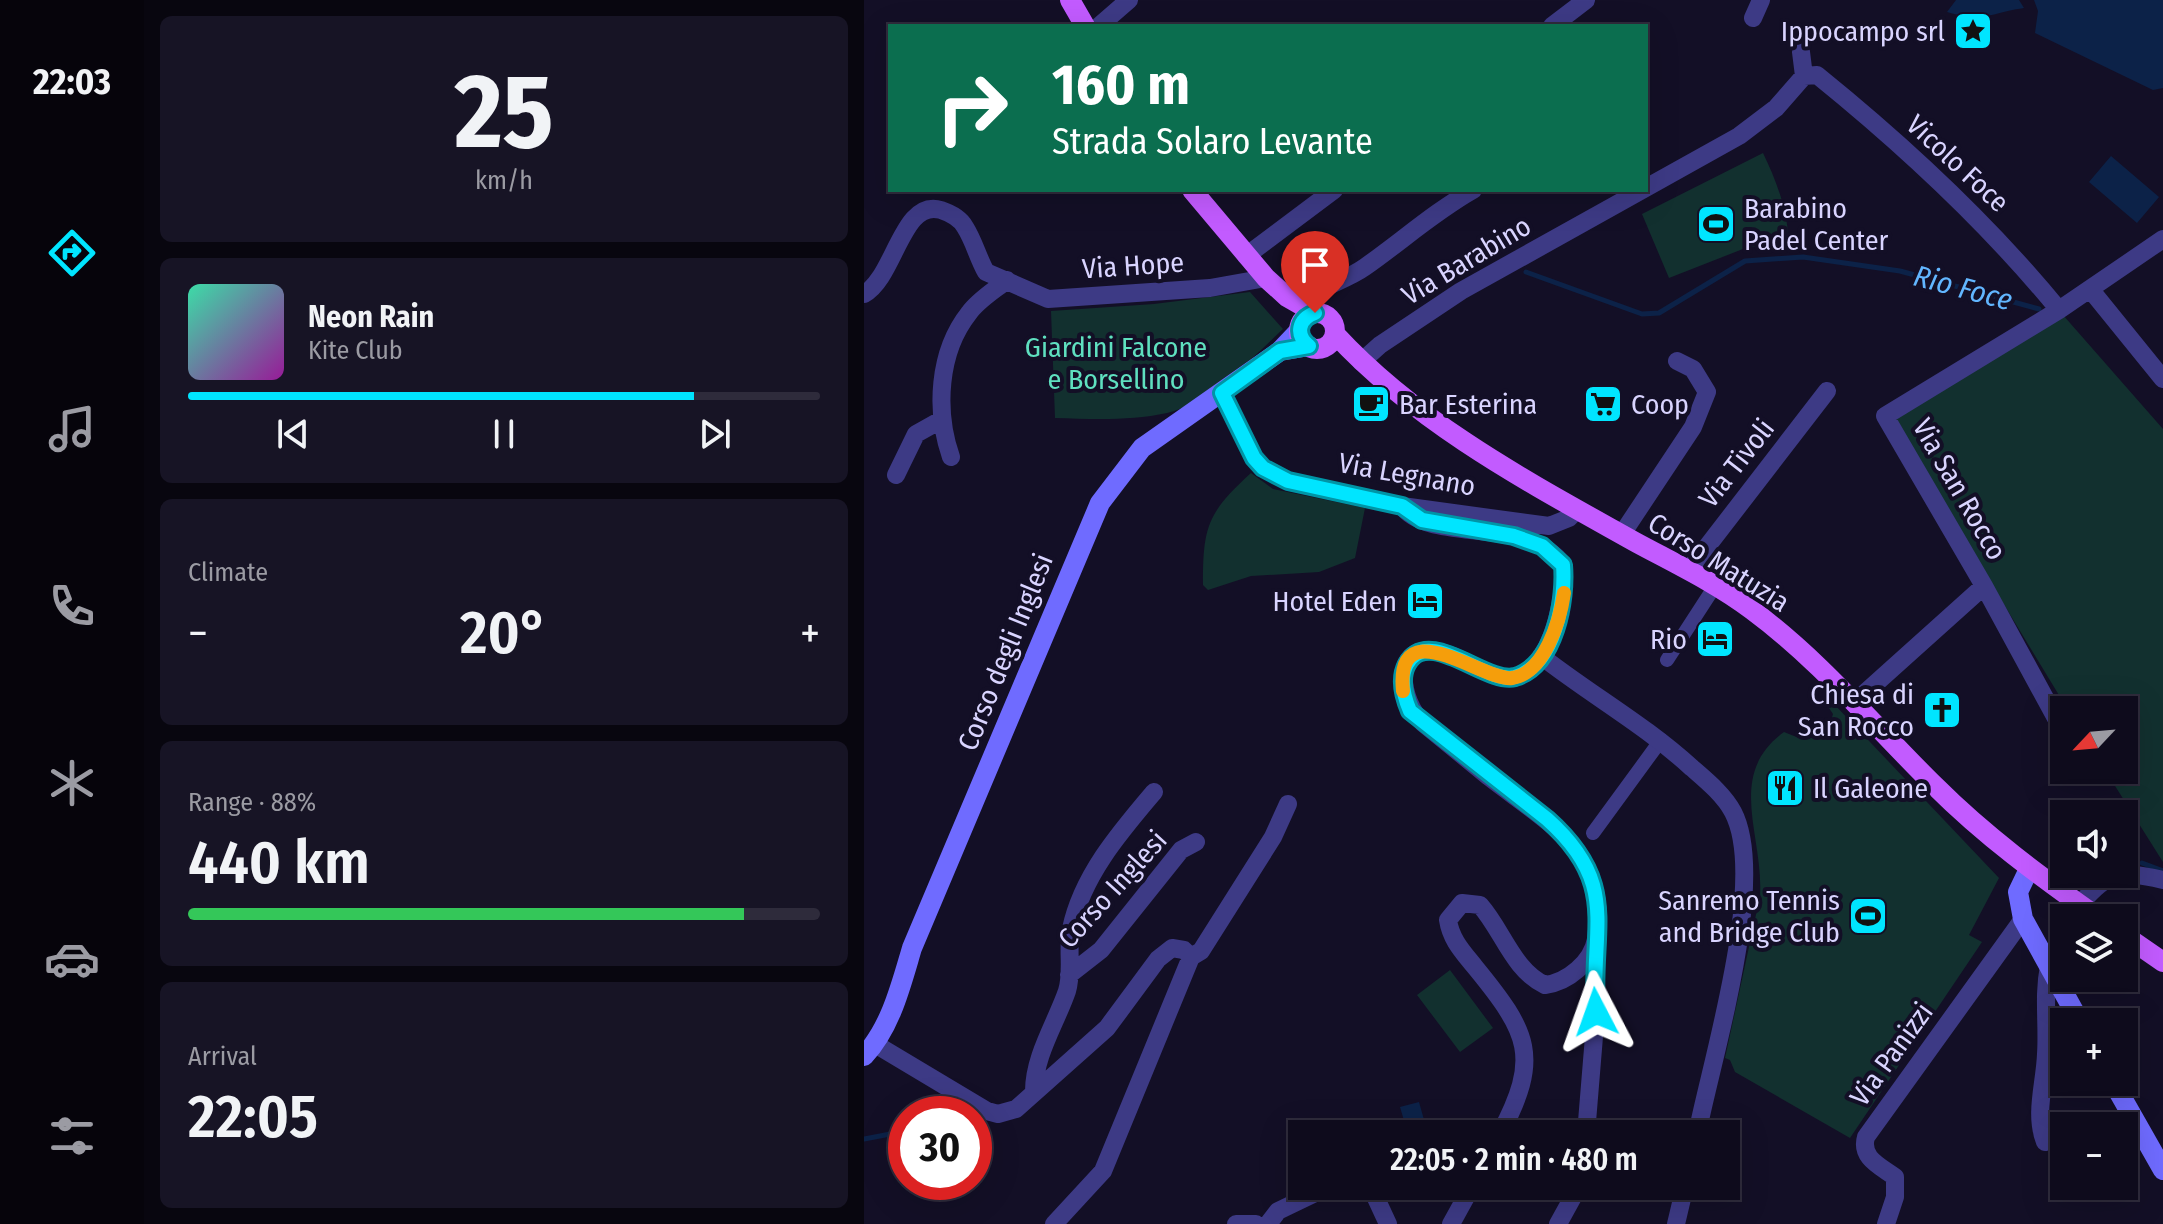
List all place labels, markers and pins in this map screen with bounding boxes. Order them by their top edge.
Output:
place icon: Ippocampo srl [1952,10,1994,52]
place label: Ippocampo srl [1781,15,1945,48]
place label: Barabino Padel Center [1744,192,1889,257]
sports icon: Barabino Padel Center [1695,203,1737,245]
pin [1281,231,1349,313]
cafe icon: Bar Esterina [1350,383,1392,425]
supermarket icon: Coop [1582,383,1624,425]
place label: Bar Esterina [1399,388,1537,421]
place label: Coop [1631,388,1689,421]
hotel icon: Hotel Eden [1404,580,1446,622]
place label: Hotel Eden [1273,585,1397,618]
hotel icon: Rio [1694,618,1736,660]
place label: Rio [1650,623,1687,656]
place label: Chiesa di San Rocco [1798,678,1914,743]
church icon: Chiesa di San Rocco [1921,689,1963,731]
restaurant icon: Il Galeone [1764,767,1806,809]
place label: Il Galeone [1813,772,1928,805]
place label: Sanremo Tennis and Bridge Club [1658,884,1840,949]
sports icon: Sanremo Tennis and Bridge Club [1847,895,1889,937]

